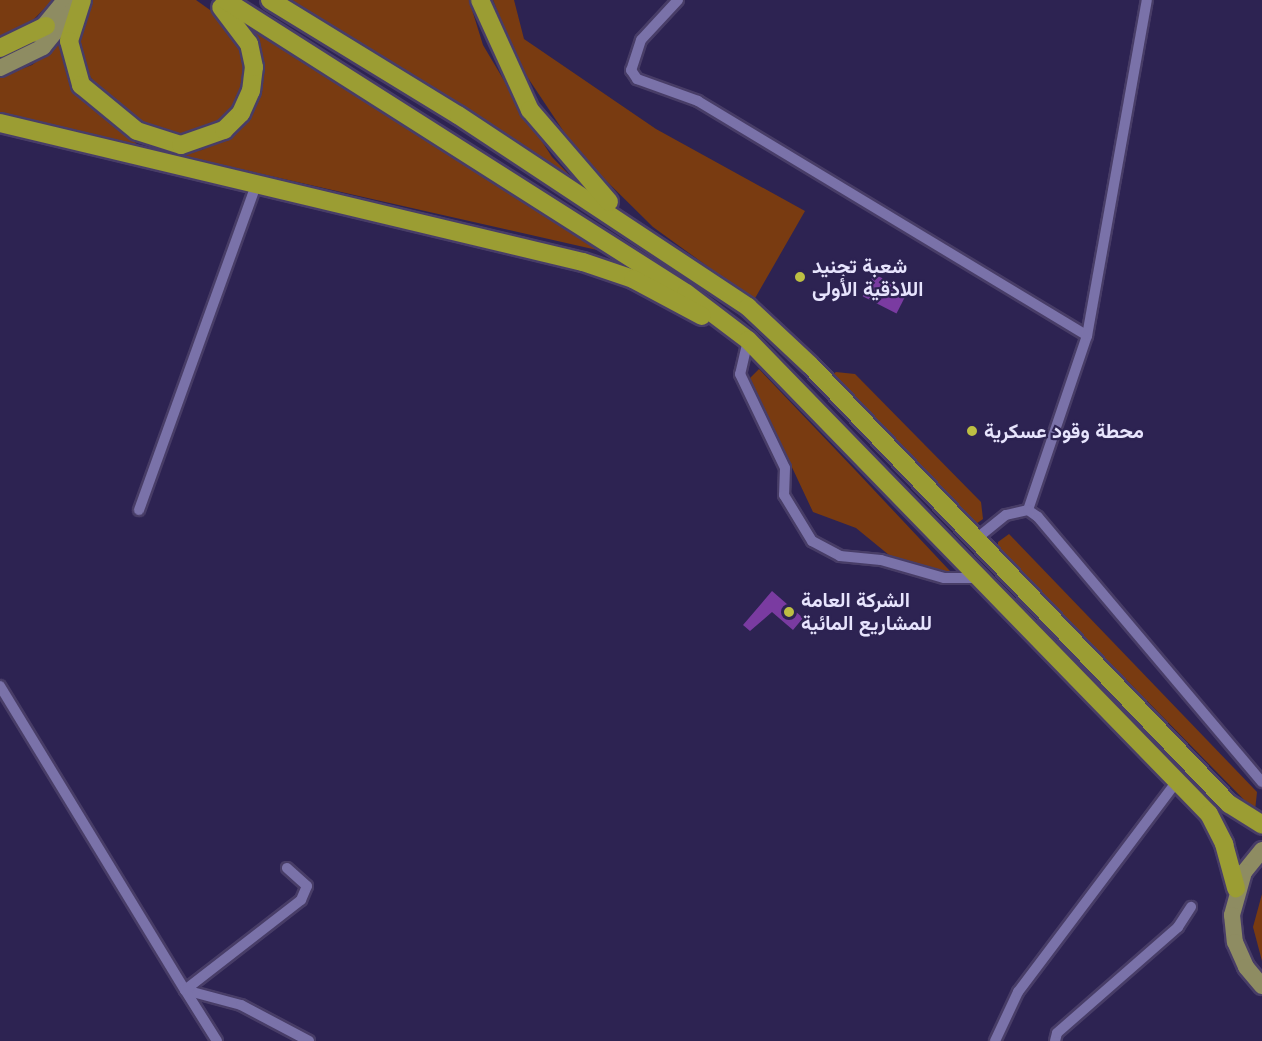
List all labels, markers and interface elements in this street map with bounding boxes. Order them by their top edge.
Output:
place label: شعبة تجنيد اللاذقية الأولى [812,254,924,301]
marker: شعبة تجنيد اللاذقية الأولى [793,270,807,284]
place label: محطة وقود عسكرية [984,419,1144,443]
marker: محطة وقود عسكرية [965,424,979,438]
place label: الشركة العامة للمشاريع المائية [801,588,932,635]
marker: الشركة العامة للمشاريع المائية [782,605,796,619]

